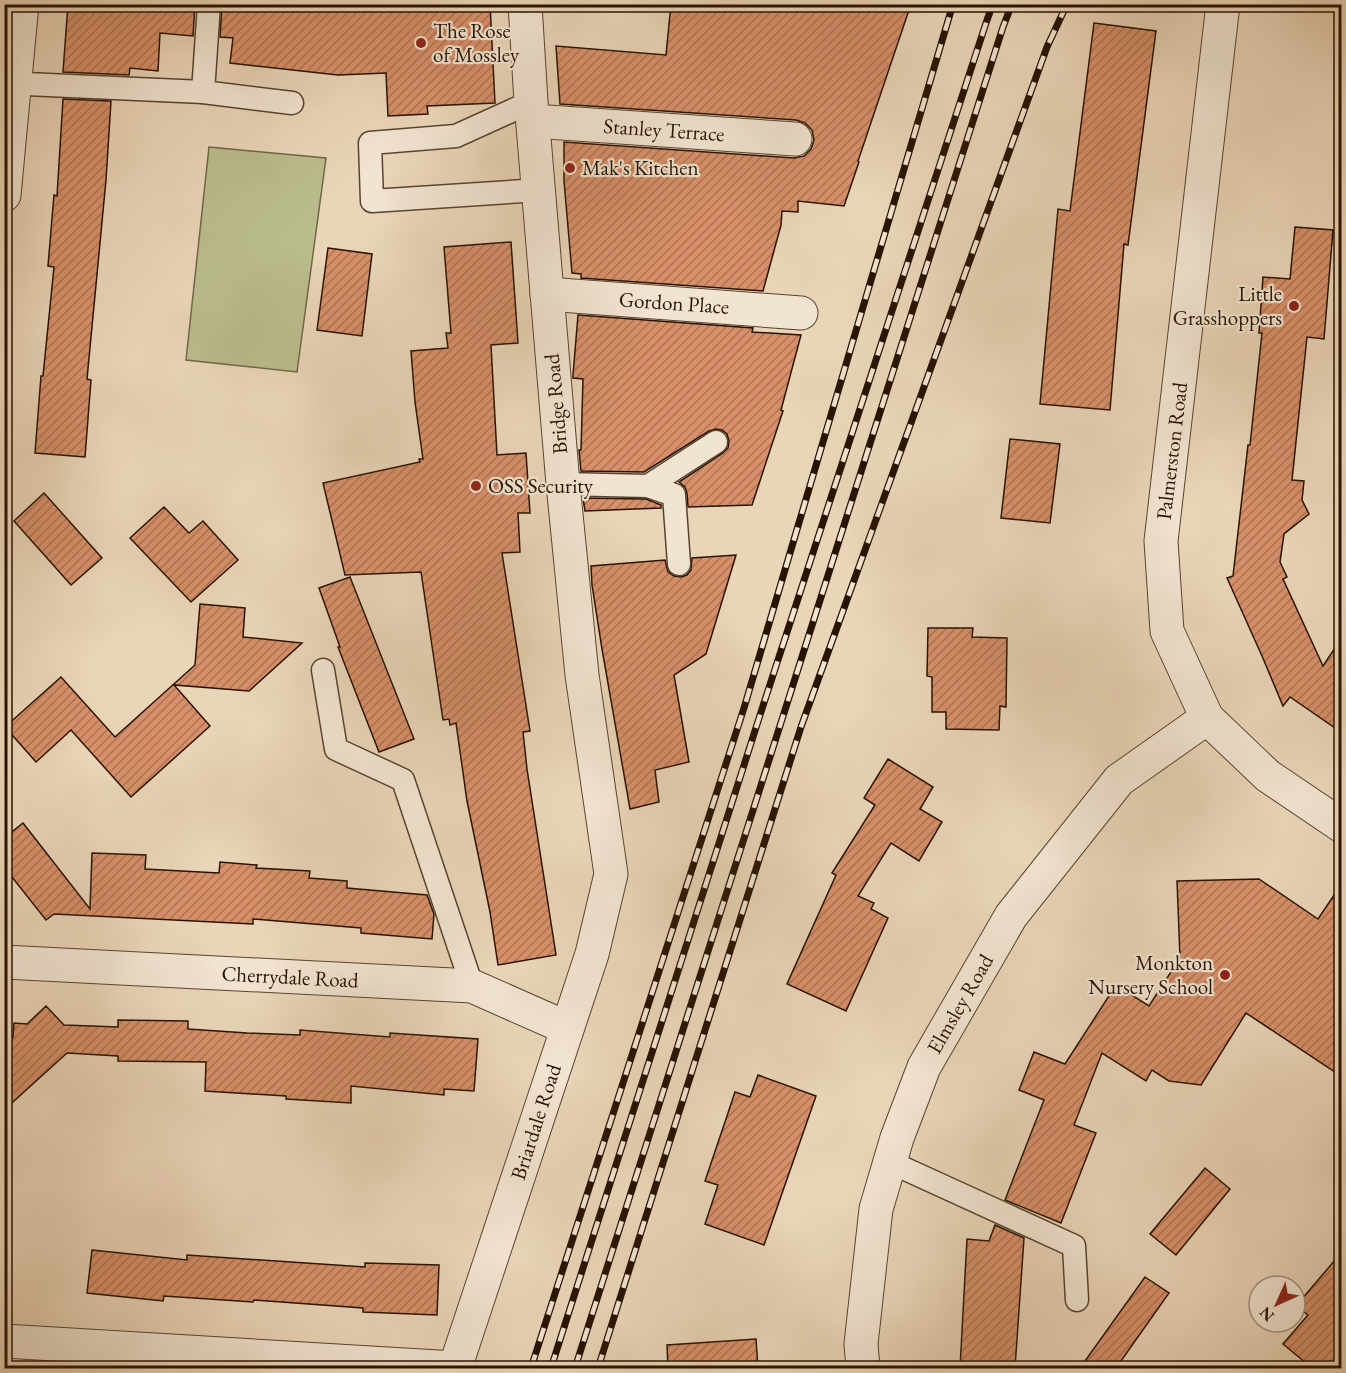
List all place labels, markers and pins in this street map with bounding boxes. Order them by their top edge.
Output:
place label: The Rose of Mossley [433,17,520,68]
marker: The Rose of Mossley [414,36,428,50]
place label: Mak's Kitchen [582,154,699,181]
marker: Mak's Kitchen [563,161,577,175]
place label: Little Grasshoppers [1173,280,1282,331]
marker: Little Grasshoppers [1287,299,1301,313]
place label: OSS Security [488,472,594,499]
marker: OSS Security [469,479,483,493]
place label: Monkton Nursery School [1088,949,1213,1000]
marker: Monkton Nursery School [1218,968,1232,982]

